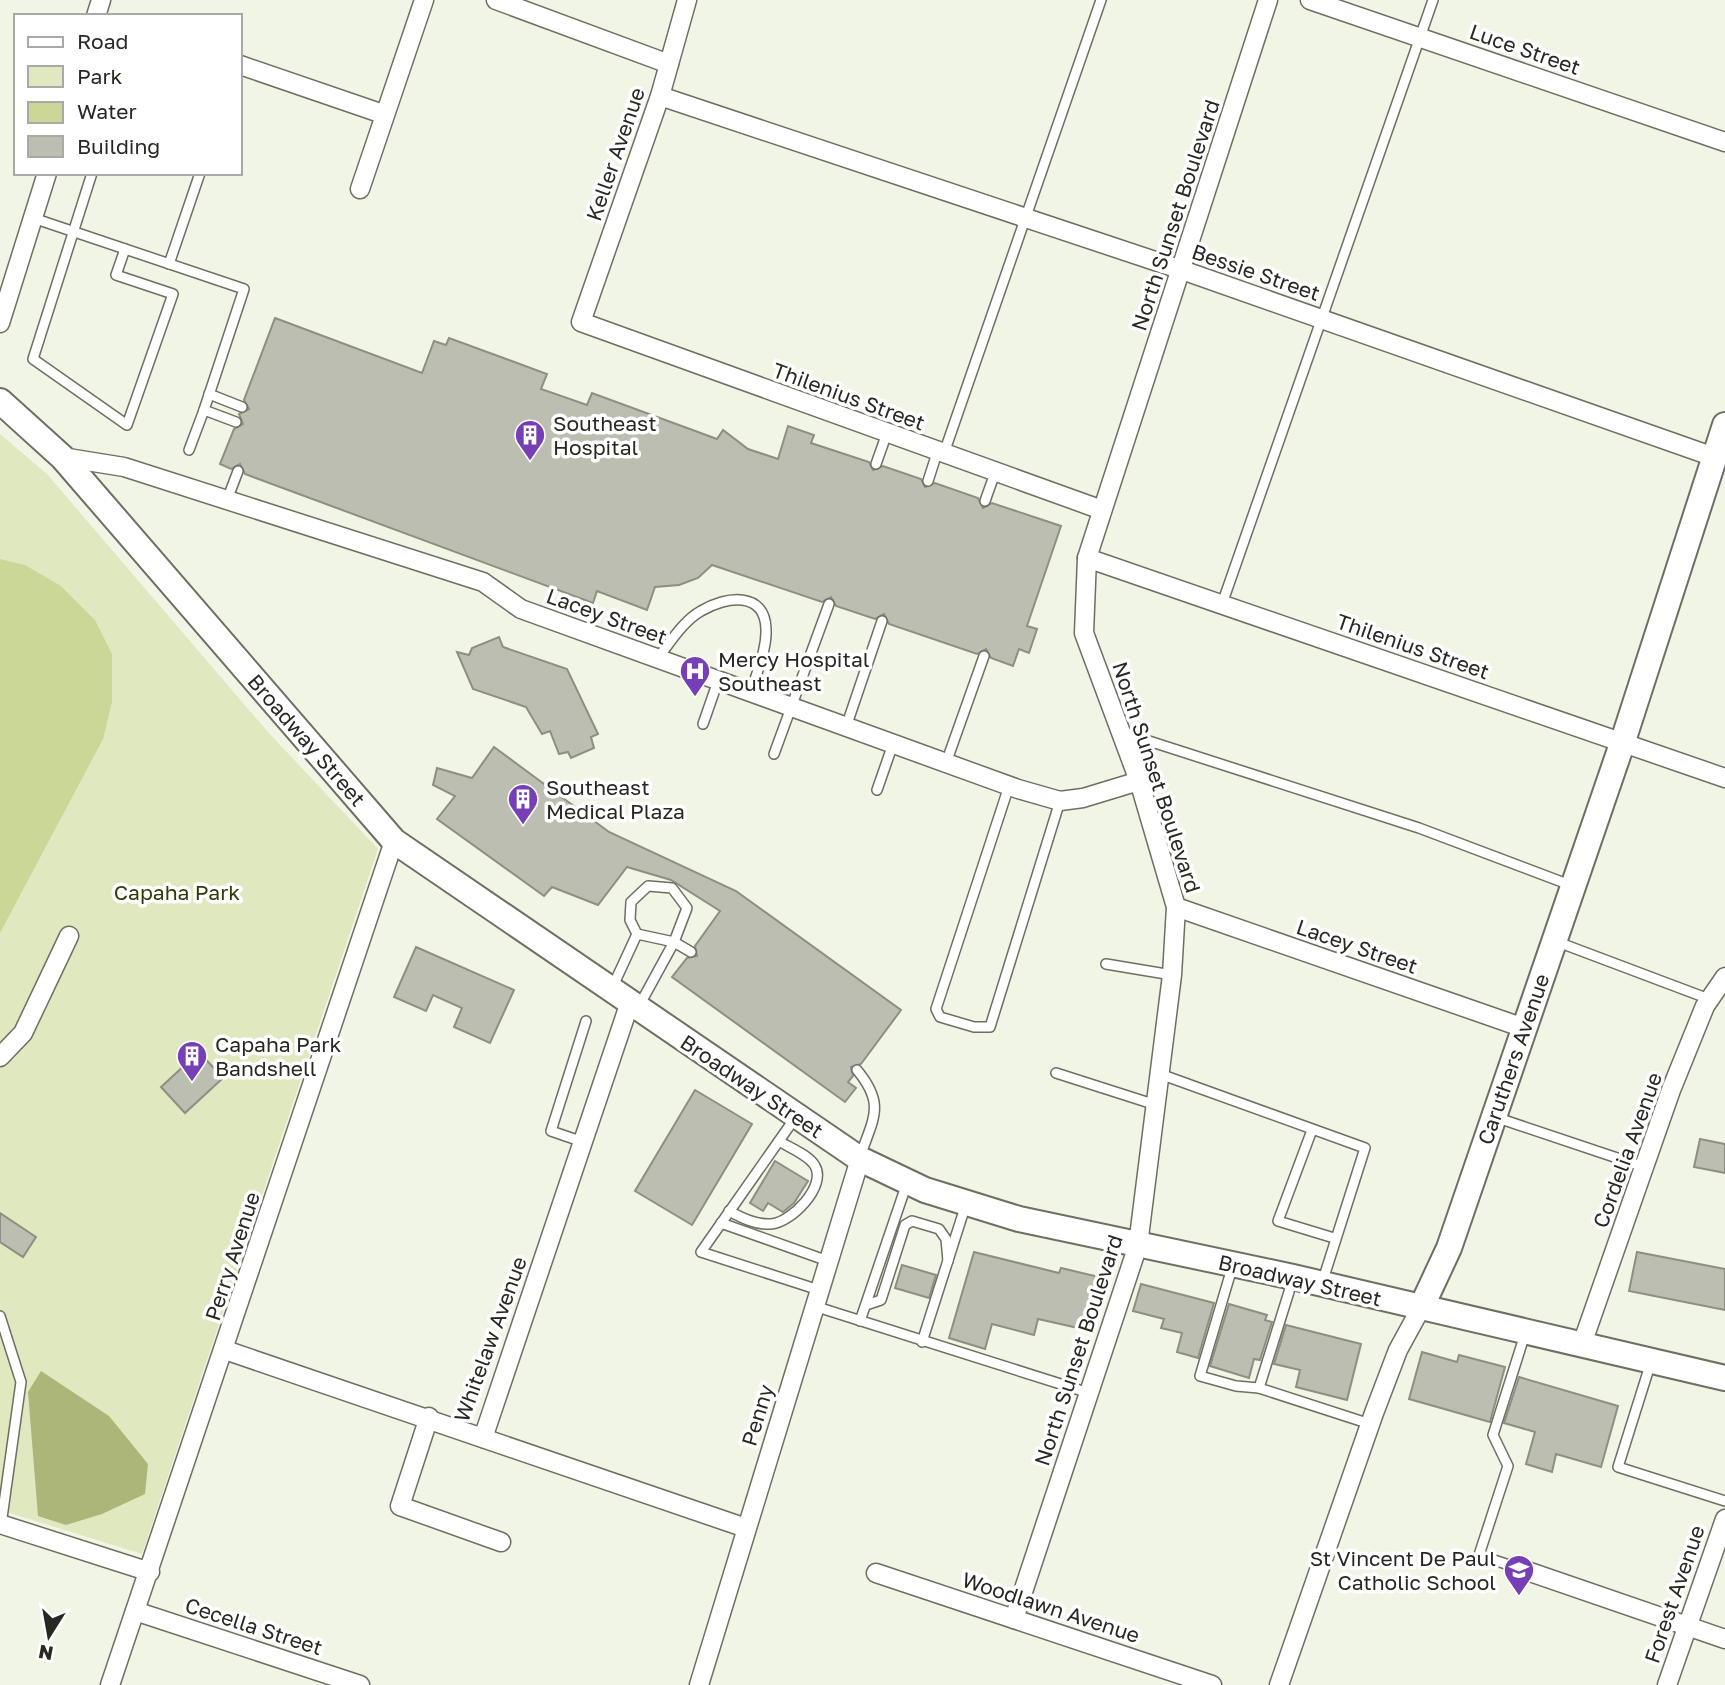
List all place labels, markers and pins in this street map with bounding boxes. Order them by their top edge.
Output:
place label: Southeast Hospital [553,410,657,460]
building icon: Southeast Hospital [513,418,547,462]
place label: Mercy Hospital Southeast [718,646,869,696]
hospital icon: Mercy Hospital Southeast [678,654,712,698]
place label: Southeast Medical Plaza [546,774,685,824]
building icon: Southeast Medical Plaza [506,782,540,826]
place label: Capaha Park Bandshell [215,1031,342,1081]
building icon: Capaha Park Bandshell [175,1039,209,1083]
place label: St Vincent De Paul Catholic School [1310,1545,1496,1595]
school or university icon: St Vincent De Paul Catholic School [1502,1553,1536,1597]

